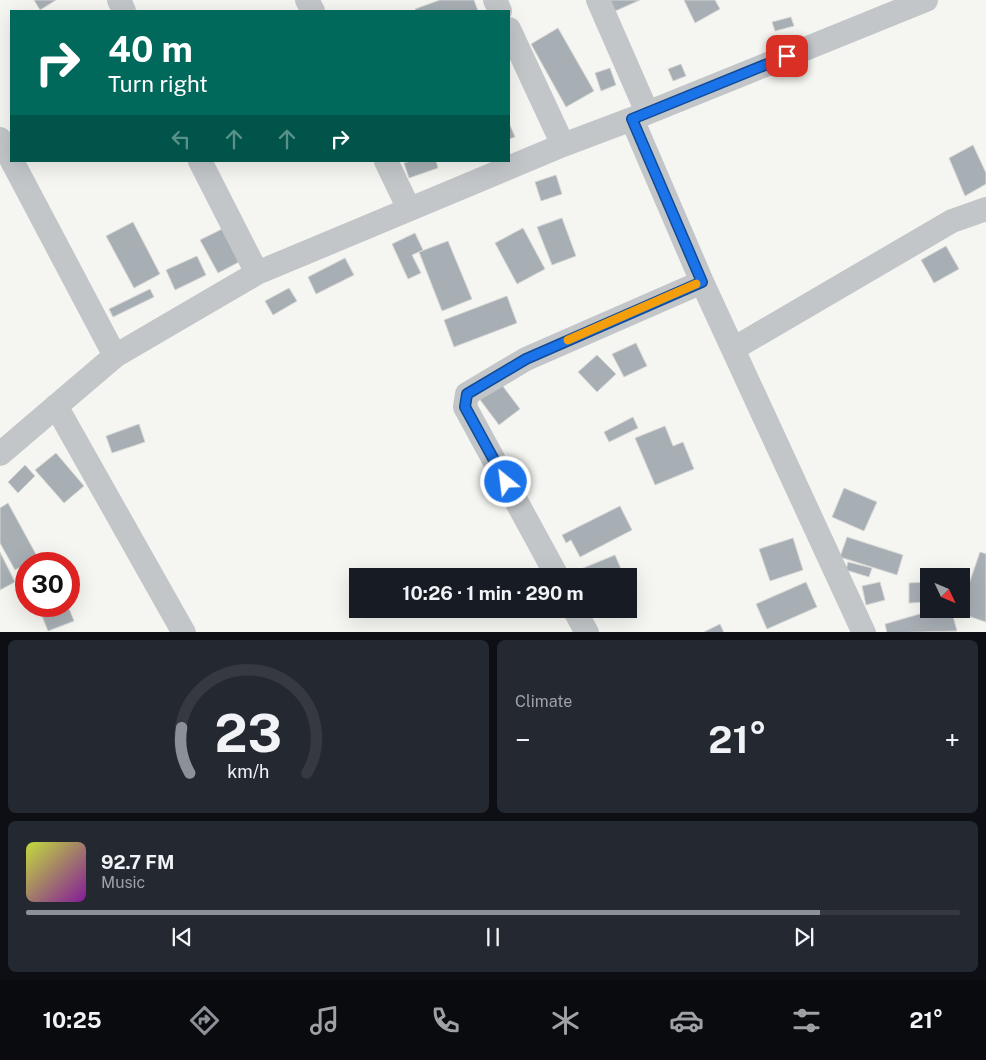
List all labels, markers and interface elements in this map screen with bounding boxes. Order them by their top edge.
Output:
text: 40 m [108,29,193,70]
icon: right [25,30,90,95]
pin [766,35,808,77]
icon: arrive [773,42,801,70]
text: Turn right [108,71,208,97]
icon: left [167,125,195,153]
icon: ahead [220,125,248,153]
icon: ahead [273,125,301,153]
icon: right [326,125,354,153]
position arrow [479,455,531,507]
speed limit sign: 30 [15,552,80,617]
north arrow [920,568,970,618]
map controls [920,568,970,618]
text: 10:26 · 1 min · 290 m [402,582,584,604]
text: Climate [515,692,572,711]
text: 23 [215,703,282,764]
text: 21° [708,717,767,762]
text: − [515,723,531,756]
text: + [944,723,960,756]
text: km/h [227,761,270,782]
text: 92.7 FM [101,851,174,873]
text: Music [101,873,145,892]
icon: previous [168,923,196,951]
icon: pause [479,923,507,951]
icon: next [790,923,818,951]
icon: directions [187,1003,222,1038]
icon: music [307,1003,342,1038]
icon: phone [428,1003,463,1038]
icon: climate [548,1003,583,1038]
icon: car [669,1003,704,1038]
icon: filters [789,1003,824,1038]
text: 10:25 [43,1007,102,1033]
text: 21° [909,1007,943,1033]

